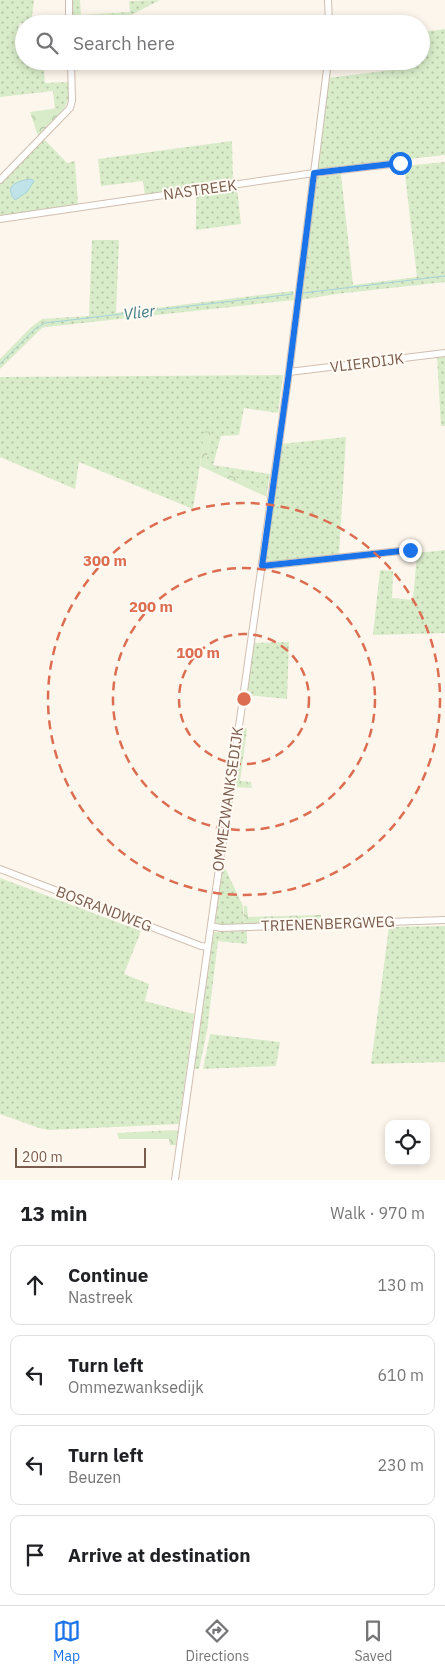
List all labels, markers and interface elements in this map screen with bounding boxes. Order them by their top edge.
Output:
search box [15,15,430,70]
icon: search [33,29,61,57]
text: Search here [73,31,175,55]
route start [389,152,412,175]
street label: NASTREEK [162,175,238,204]
water label: Vlier [122,300,157,324]
street label: VLIERDIJK [329,348,405,376]
route end [399,539,422,562]
text: 300 m [83,551,127,570]
text: 200 m [129,597,173,616]
text: 100 m [176,643,220,662]
centre of rings [235,690,253,708]
street label: OMMEZWANKSEDIJK [208,725,247,873]
street label: BOSRANDWEG [53,881,155,936]
street label: TRIENENBERGWEG [261,912,395,935]
map controls [385,1120,430,1165]
button: locate [385,1120,430,1165]
scale bar [15,1145,146,1168]
text: 200 m [22,1148,63,1166]
text: 13 min [20,1199,87,1227]
text: Walk · 970 m [330,1203,425,1223]
text: Continue [68,1263,148,1287]
icon: ahead [21,1271,49,1299]
text: 130 m [377,1275,424,1295]
text: Nastreek [68,1287,133,1307]
text: Turn left [68,1353,144,1377]
icon: left [21,1361,49,1389]
text: 610 m [377,1365,424,1385]
text: Ommezwanksedijk [68,1377,204,1397]
text: Turn left [68,1443,144,1467]
icon: left [21,1451,49,1479]
text: 230 m [377,1455,424,1475]
text: Beuzen [68,1467,121,1487]
icon: arrive [21,1541,49,1569]
text: Arrive at destination [68,1543,251,1567]
tab: Map [53,1617,81,1665]
tab: Directions [186,1617,249,1665]
tab: Saved [354,1617,392,1665]

